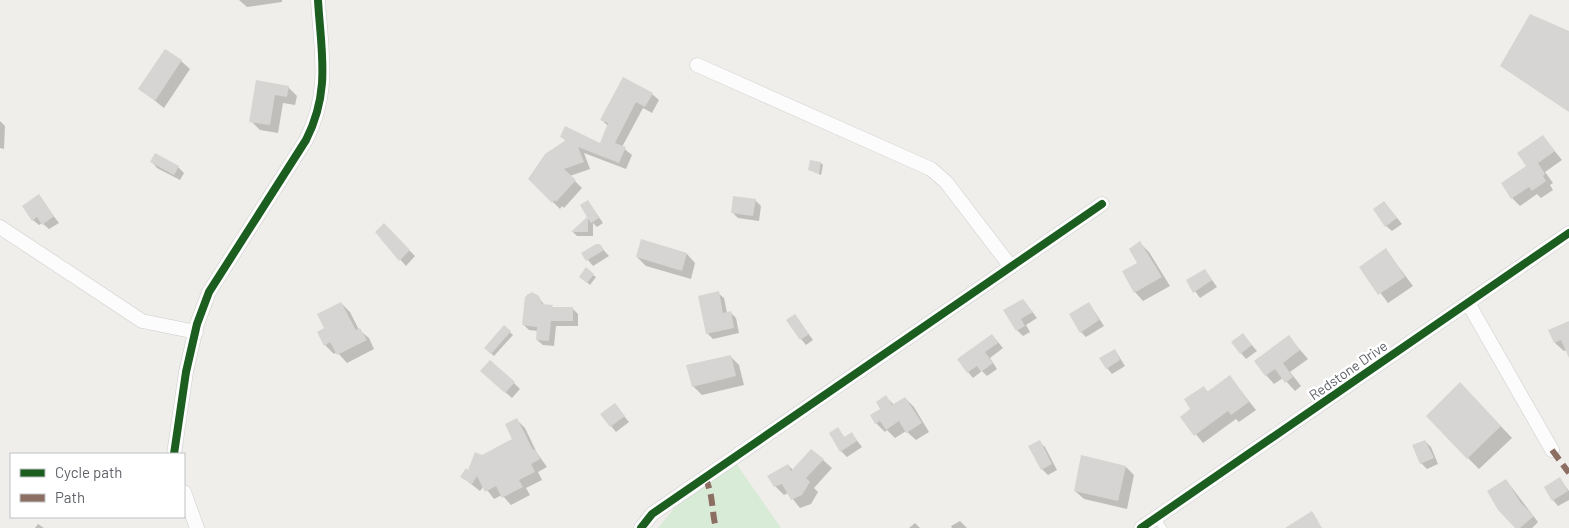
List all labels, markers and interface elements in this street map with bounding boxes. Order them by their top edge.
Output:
street label: Redstone Drive [1306,337,1390,403]
legend [10,453,185,518]
text: Cycle path [55,463,122,481]
text: Path [55,488,85,506]

